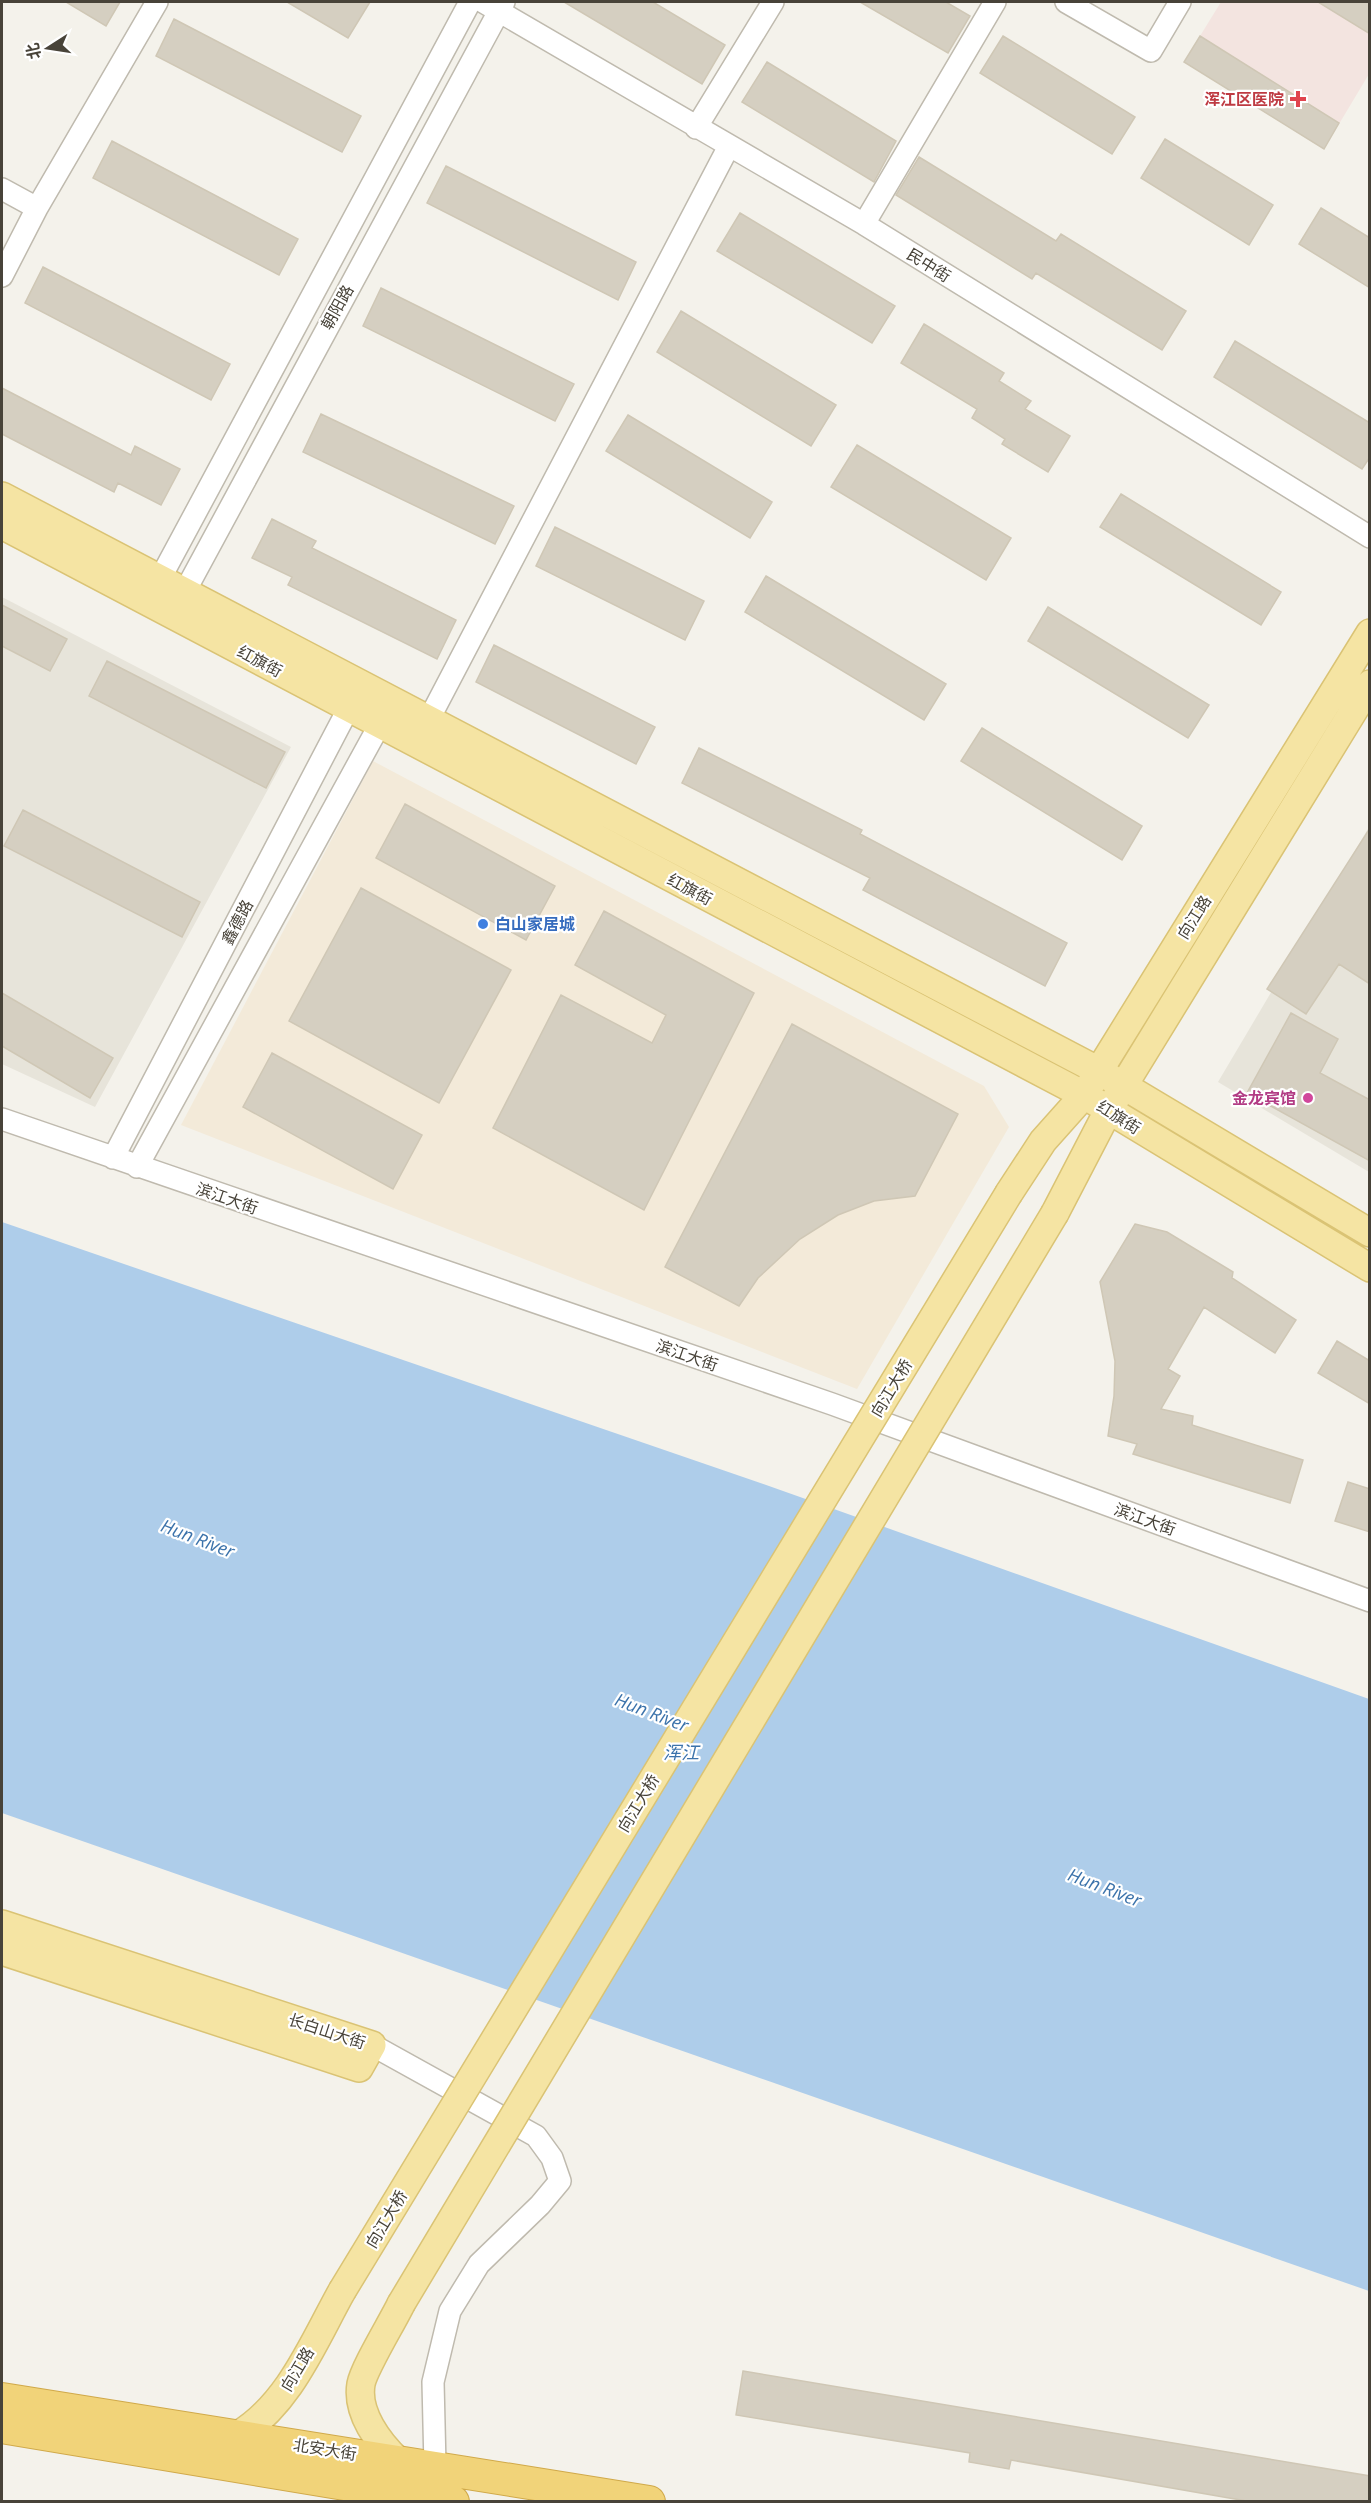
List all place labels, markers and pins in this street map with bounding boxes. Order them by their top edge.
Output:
place label: 浑江区医院 [1204,88,1284,110]
marker: 浑江区医院 [1289,90,1307,108]
place label: 白山家居城 [495,913,575,935]
marker: 白山家居城 [476,917,490,931]
place label: 金龙宾馆 [1232,1087,1296,1109]
marker: 金龙宾馆 [1301,1091,1315,1105]

